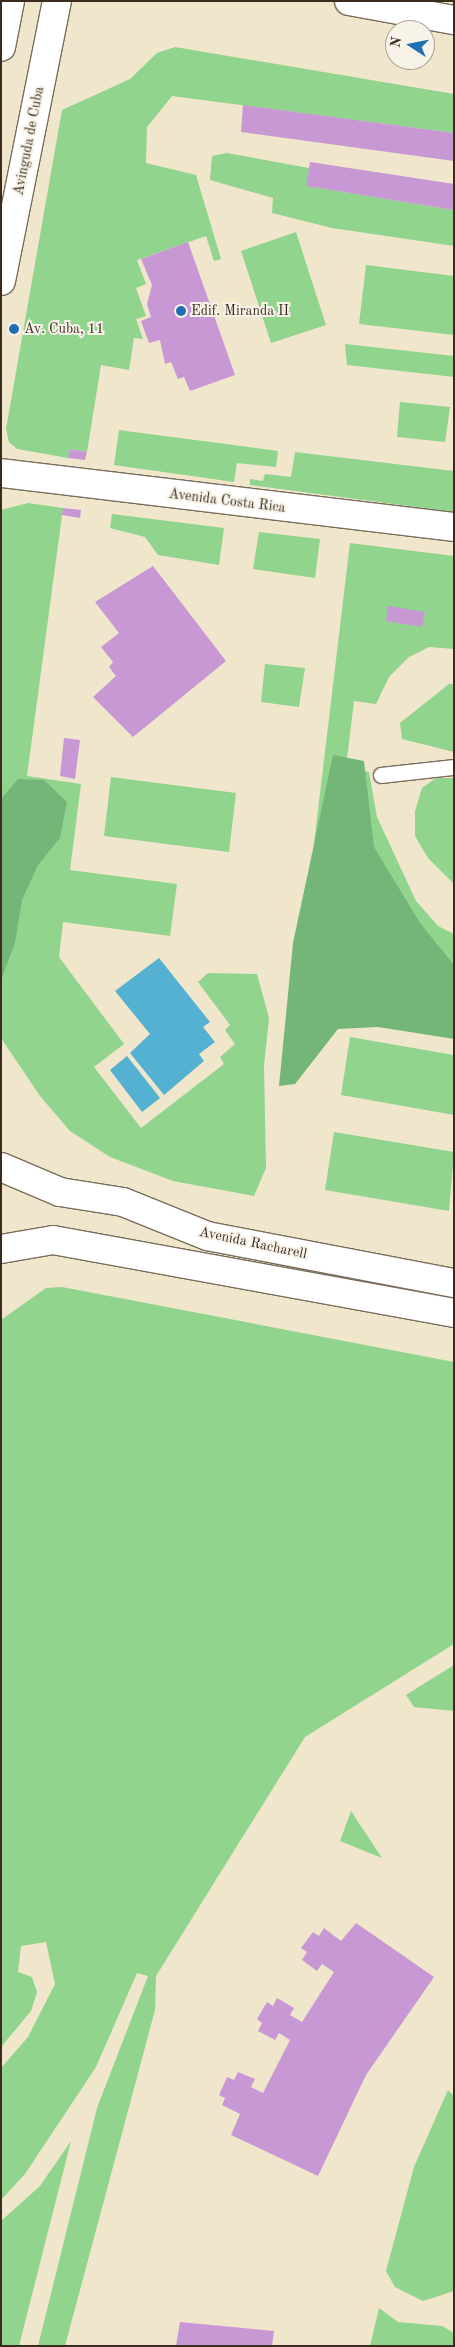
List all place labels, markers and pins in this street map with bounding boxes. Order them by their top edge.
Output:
place label: Edif. Miranda II [191,303,289,319]
marker: Edif. Miranda II [175,305,187,317]
place label: Av. Cuba, 11 [24,321,104,337]
marker: Av. Cuba, 11 [8,323,20,335]

